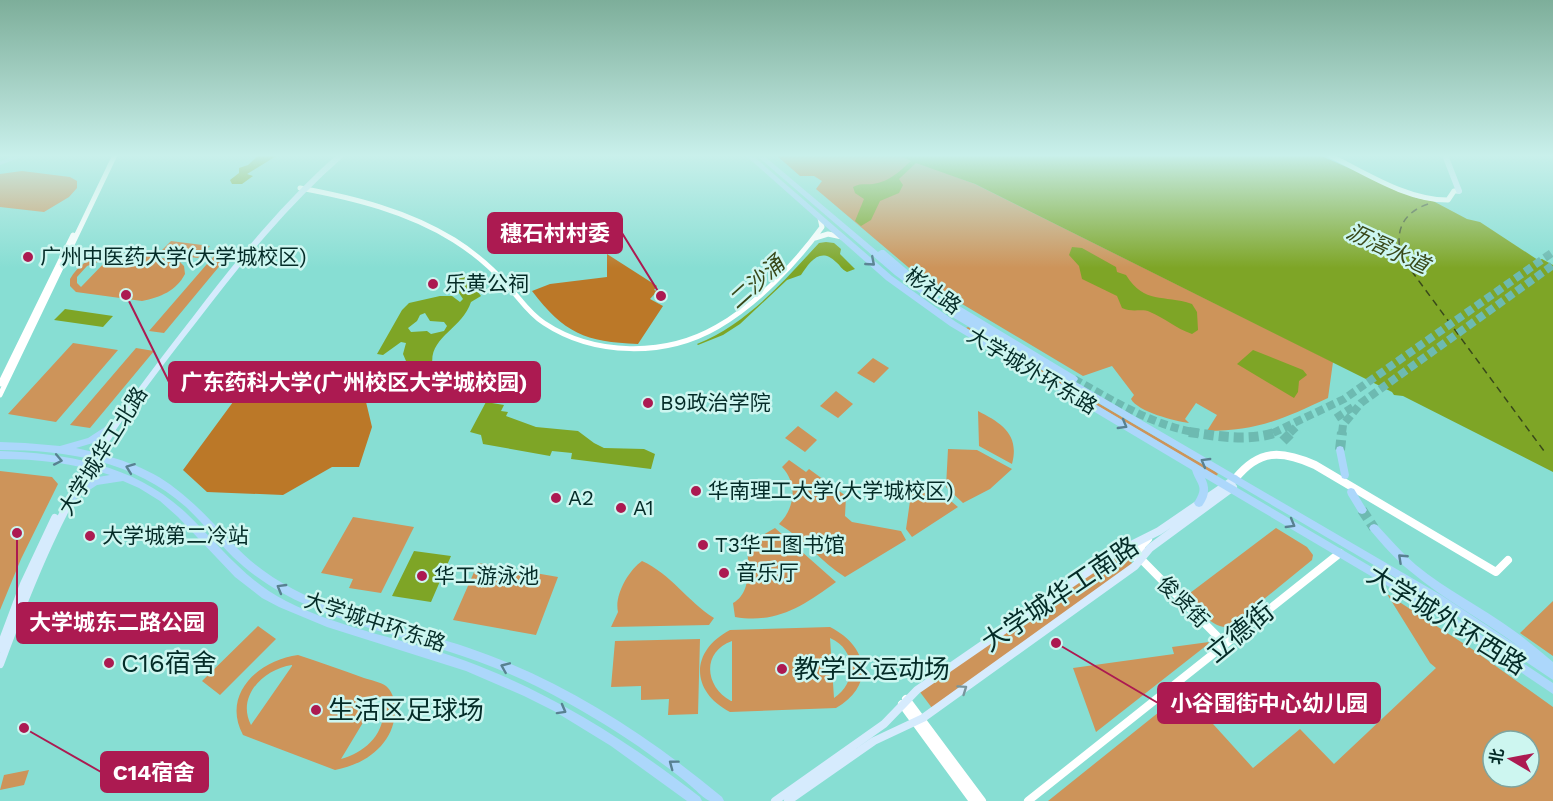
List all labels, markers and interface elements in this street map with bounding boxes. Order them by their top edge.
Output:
callout: 穗石村村委 [488,213,622,253]
water label: 沥滘水道 [1343,219,1436,280]
text: 穗石村村委 [500,221,610,246]
place label: 广州中医药大学(大学城校区) [40,244,307,269]
water label: 二沙涌 [723,249,791,314]
marker: 广州中医药大学(大学城校区) [21,250,35,264]
one-way arrow [864,255,875,266]
street label: 彬社路 [900,262,966,319]
place label: 乐黄公祠 [445,271,529,296]
marker: 乐黄公祠 [426,277,440,291]
street label: 大学城外环东路 [963,322,1102,419]
callout: 广东药科大学(广州校区大学城校园) [169,362,540,402]
text: 广东药科大学(广州校区大学城校园) [180,370,528,395]
street label: 大学城华工北路 [53,382,152,520]
place label: B9政治学院 [660,390,771,415]
marker: B9政治学院 [641,396,655,410]
one-way arrow [1117,418,1127,429]
one-way arrow [53,453,63,466]
one-way arrow [1201,457,1211,469]
one-way arrow [126,463,136,476]
place label: 华南理工大学(大学城校区) [708,478,954,503]
marker: 华南理工大学(大学城校区) [689,484,703,498]
place label: A2 [568,485,594,510]
marker: A2 [549,491,563,505]
place label: A1 [633,495,654,520]
marker: A1 [614,501,628,515]
one-way arrow [1285,517,1295,528]
place label: 大学城第二冷站 [102,523,249,548]
marker: 大学城第二冷站 [83,529,97,543]
street label: 大学城华工南路 [976,531,1144,657]
place label: T3华工图书馆 [715,532,845,557]
marker: T3华工图书馆 [696,538,710,552]
one-way arrow [1398,554,1409,565]
street label: 大学城外环西路 [1362,559,1532,681]
place label: 音乐厅 [736,560,799,585]
place label: 华工游泳池 [434,563,539,588]
marker: 音乐厅 [717,566,731,580]
marker: 华工游泳池 [415,569,429,583]
street label: 俊贤街 [1152,571,1214,633]
one-way arrow [277,584,288,595]
street label: 大学城中环东路 [301,587,449,656]
street label: 立德街 [1200,596,1280,668]
callout: 大学城东二路公园 [17,603,217,643]
text: 大学城东二路公园 [29,610,205,635]
place label: C16宿舍 [121,648,217,678]
place label: 教学区运动场 [794,654,950,684]
marker: C16宿舍 [102,656,116,670]
one-way arrow [500,662,511,674]
marker: 教学区运动场 [775,662,789,676]
callout: 小谷围街中心幼儿园 [1158,683,1380,723]
one-way arrow [956,685,967,696]
text: 小谷围街中心幼儿园 [1170,691,1368,716]
place label: 生活区足球场 [328,695,484,725]
marker: 生活区足球场 [309,703,323,717]
one-way arrow [556,703,567,714]
north arrow [1481,729,1541,789]
text: 北 [1486,747,1507,766]
callout: C14宿舍 [101,752,208,792]
text: C14宿舍 [113,760,195,785]
one-way arrow [668,761,679,772]

